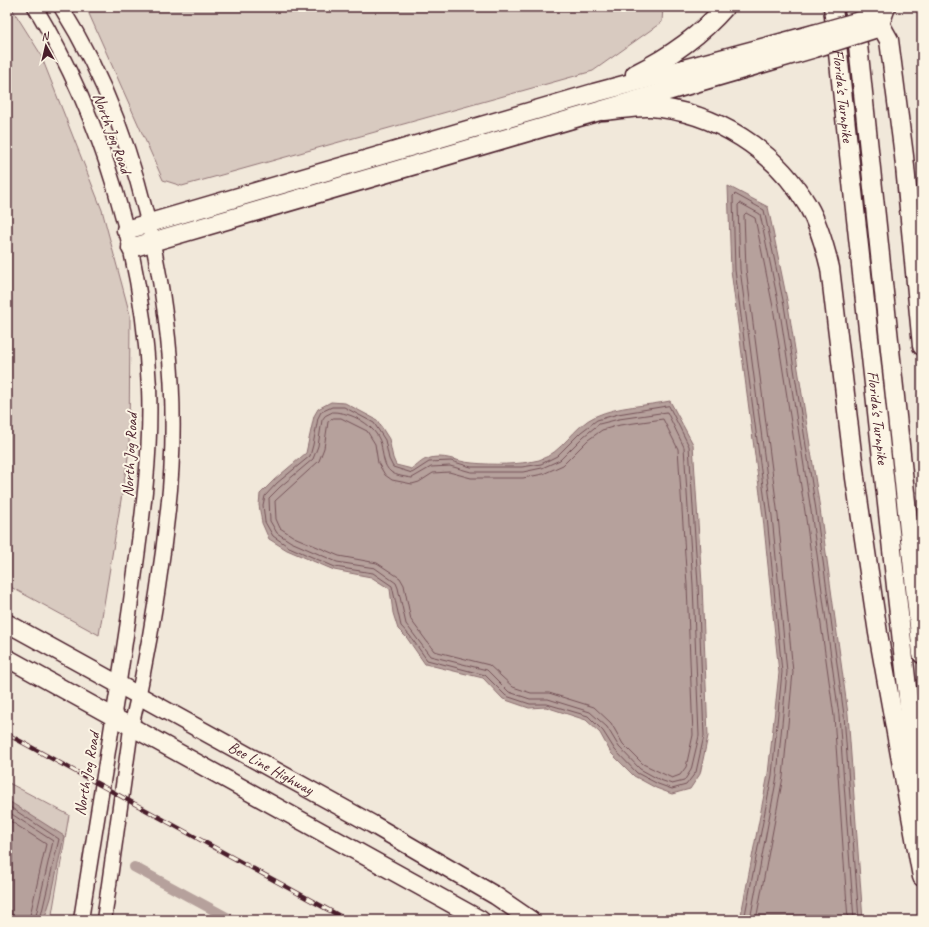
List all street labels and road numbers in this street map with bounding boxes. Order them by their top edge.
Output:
street label: Florida's Turnpike [828,48,858,145]
street label: North Jog Road [88,90,137,179]
street label: Florida's Turnpike [863,370,893,467]
street label: North Jog Road [118,410,142,498]
street label: North Jog Road [70,728,105,817]
street label: Bee Line Highway [225,737,318,800]

